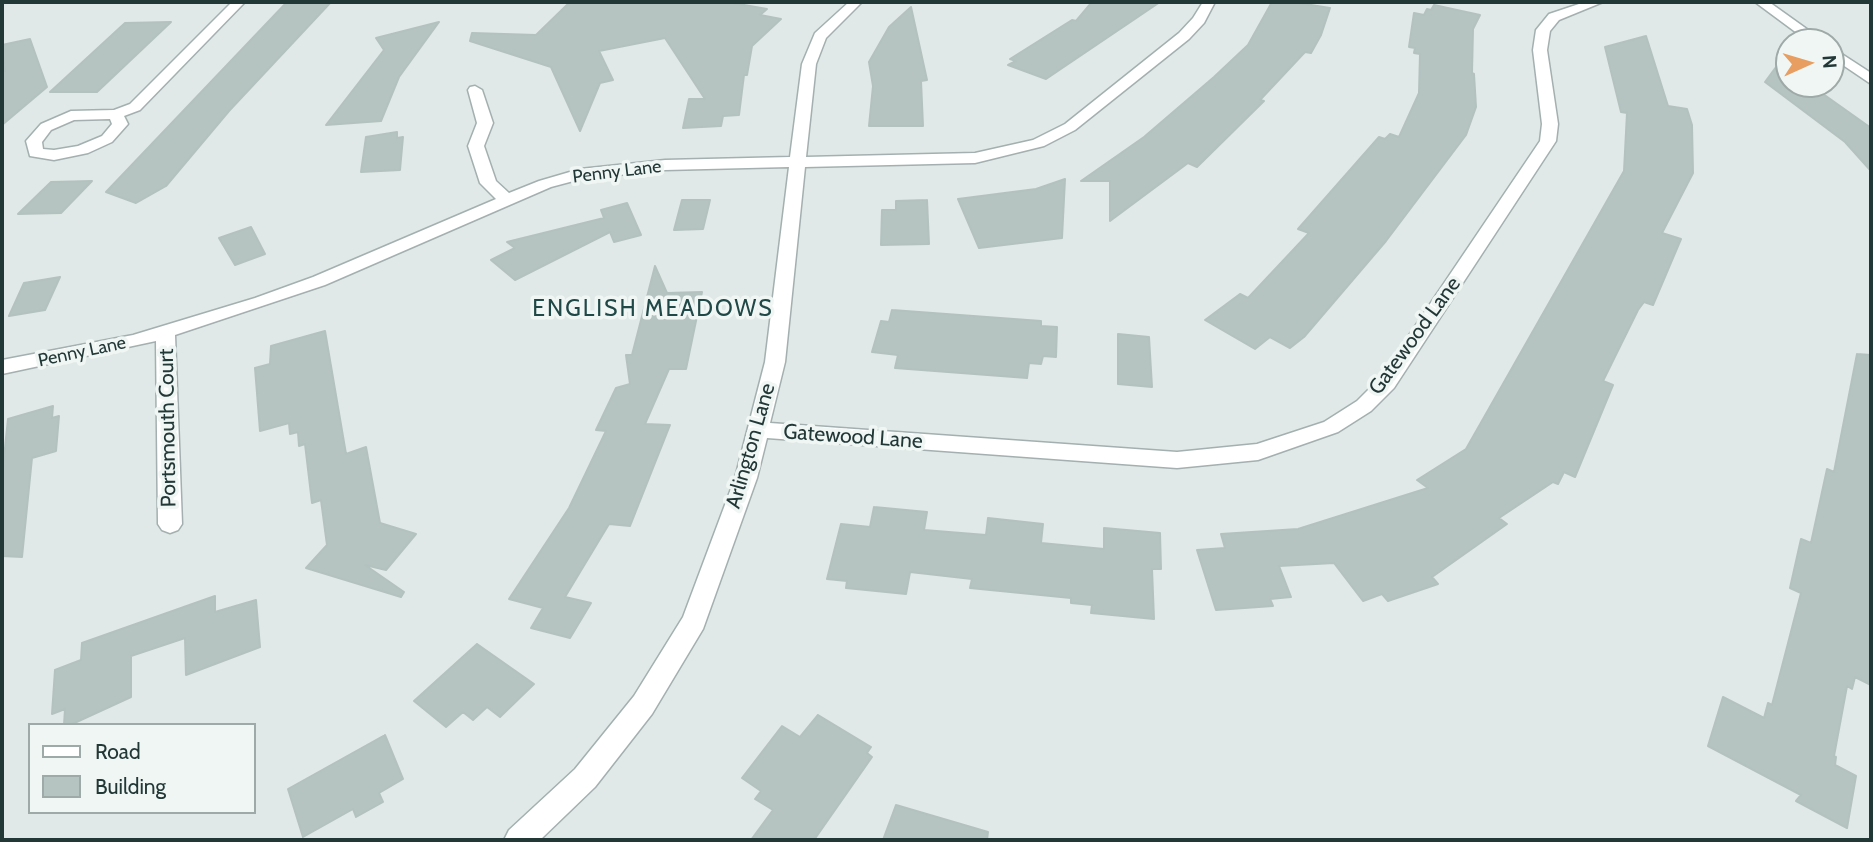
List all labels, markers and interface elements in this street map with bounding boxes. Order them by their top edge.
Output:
north arrow [1775,28,1845,98]
text: N [1818,54,1841,69]
street label: Penny Lane [571,156,663,188]
street label: Gatewood Lane [1364,272,1466,400]
district label: ENGLISH MEADOWS [534,295,772,323]
street label: Penny Lane [36,332,128,372]
street label: Portsmouth Court [154,348,182,508]
street label: Arlington Lane [721,380,781,512]
street label: Gatewood Lane [783,420,923,454]
legend [28,723,256,814]
text: Road [95,739,141,764]
text: Building [95,774,166,799]

